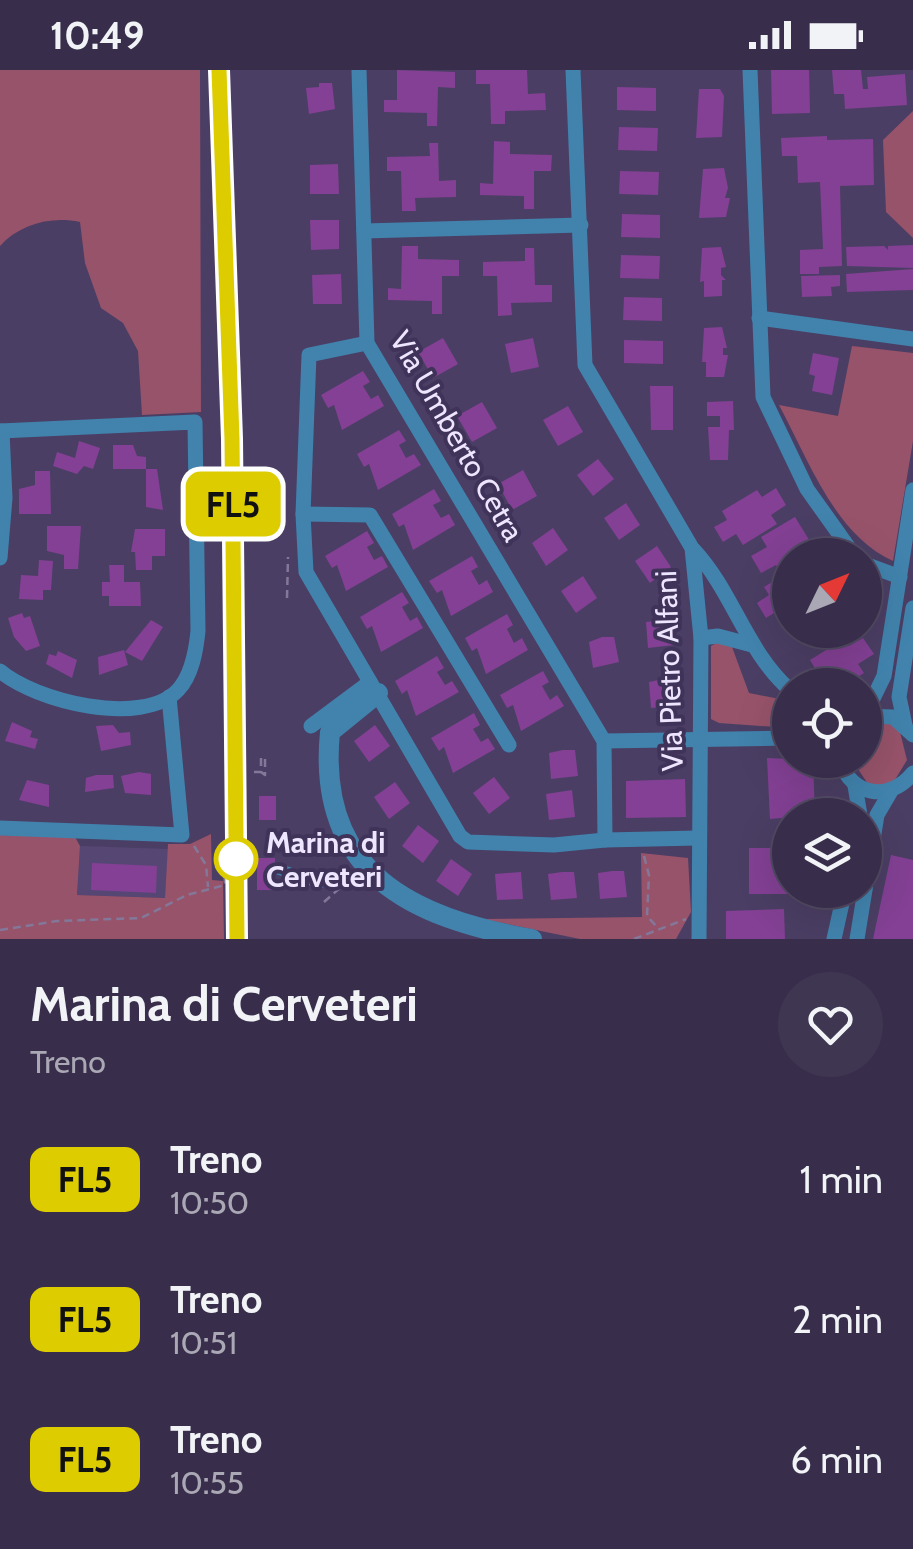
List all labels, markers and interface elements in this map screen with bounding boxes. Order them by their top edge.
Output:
text: 10:49 [50,12,144,59]
street label: Via Umberto Cetra [382,324,532,548]
line badge: FL5 [176,472,290,536]
text: FL5 [206,483,260,526]
north arrow [772,538,882,648]
map controls [772,538,882,908]
street label: Via Pietro Alfani [647,570,691,772]
button: locate [772,668,882,778]
button: layers [772,798,882,908]
place label: Marina di Cerveteri [266,824,385,895]
marker: Marina di Cerveteri [215,838,257,880]
button: heart [778,972,883,1077]
text: Marina di Cerveteri [30,975,418,1033]
text: Treno [30,1042,106,1081]
text: Treno [170,1136,262,1183]
text: 1 min [799,1156,883,1203]
text: FL5 [58,1158,112,1201]
text: 10:50 [170,1183,249,1222]
text: Treno [170,1276,262,1323]
text: 2 min [792,1296,883,1343]
text: FL5 [58,1298,112,1341]
text: 10:51 [170,1323,237,1362]
text: Treno [170,1416,262,1463]
text: 6 min [790,1436,883,1483]
text: FL5 [58,1438,112,1481]
text: 10:55 [170,1463,244,1502]

